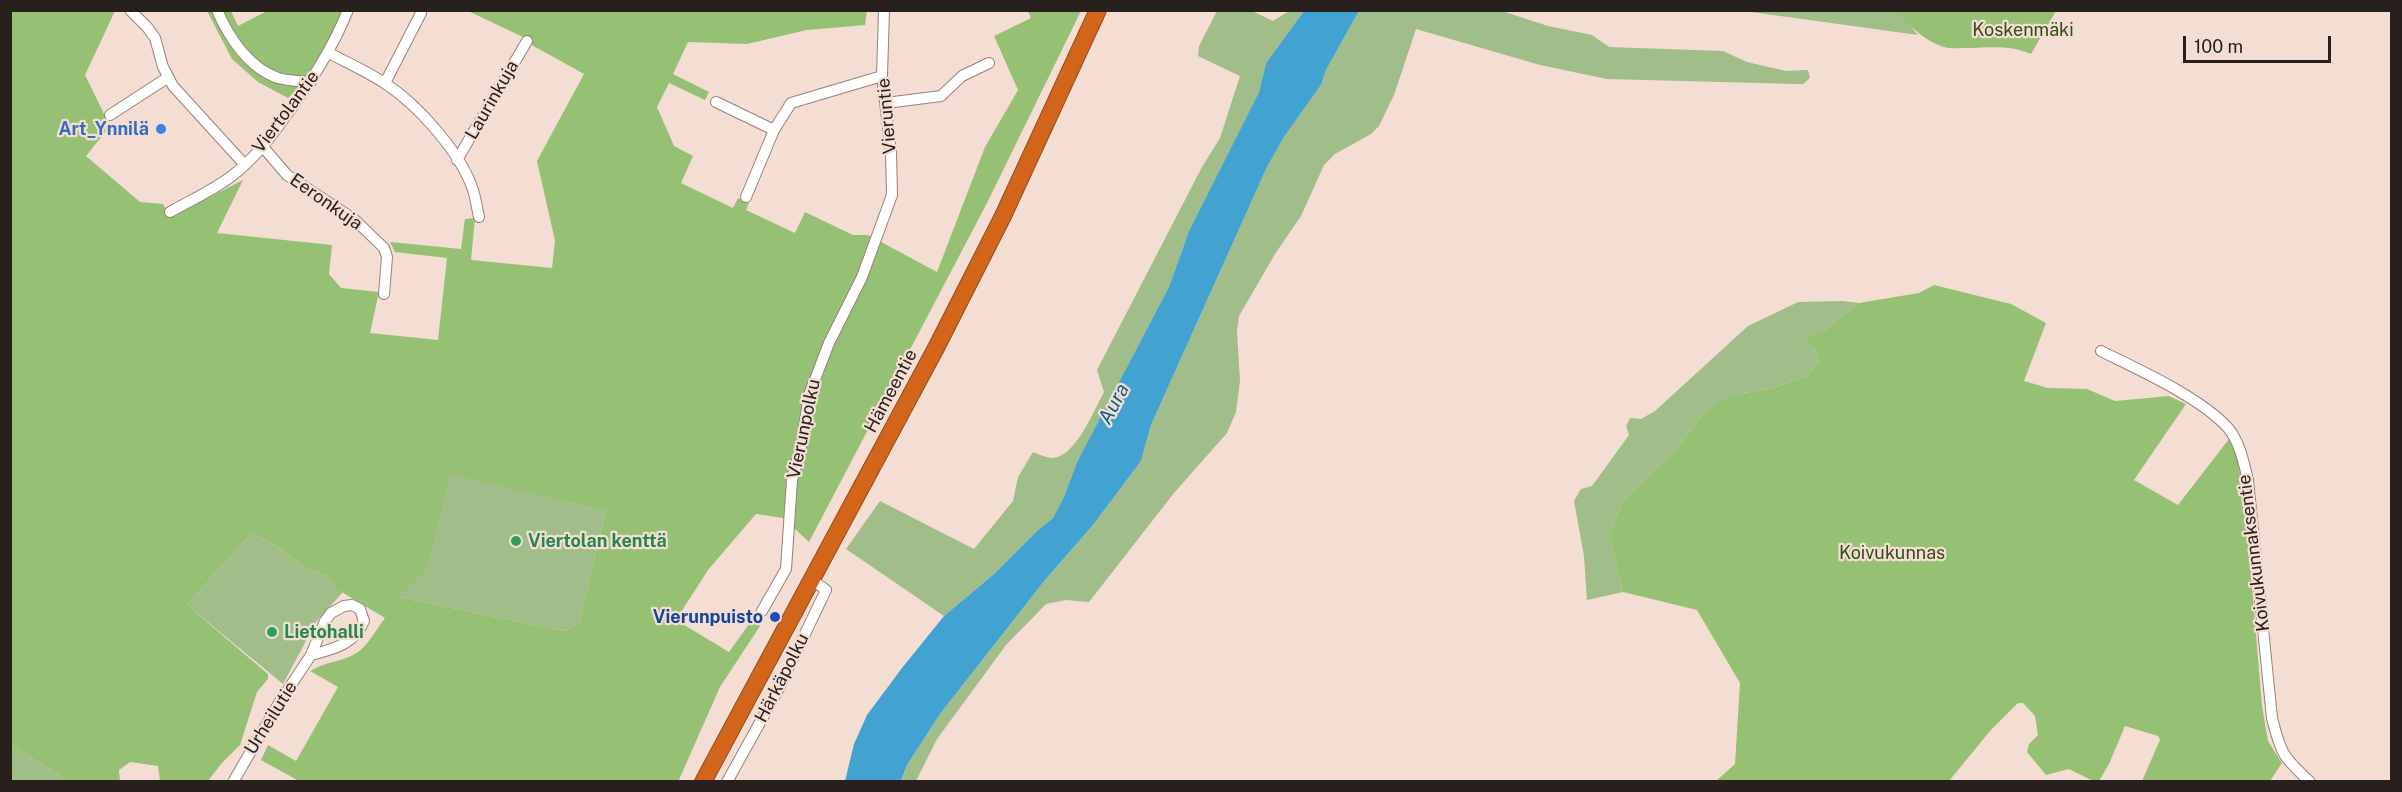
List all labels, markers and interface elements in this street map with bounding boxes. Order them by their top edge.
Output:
park label: Koskenmäki [1972,19,2074,41]
scale bar [2186,24,2334,62]
text: 100 m [2194,36,2243,57]
street label: Laurinkuja [461,57,523,143]
street label: Viertolantie [248,67,324,157]
street label: Vieruntie [873,77,901,155]
place label: Art_Ynnilä [59,118,149,140]
marker: Art_Ynnilä [154,122,168,136]
street label: Eeronkuja [286,169,366,235]
street label: Hämeentie [860,346,922,436]
street label: Vierunpolku [783,377,825,481]
water label: Aura [1093,380,1135,428]
street label: Koivukunnaksentie [2234,473,2274,633]
place label: Viertolan kenttä [528,530,667,552]
marker: Viertolan kenttä [509,534,523,548]
park label: Koivukunnas [1839,542,1945,564]
place label: Vierunpuisto [653,606,763,628]
marker: Vierunpuisto [768,610,782,624]
place label: Lietohalli [284,621,364,643]
marker: Lietohalli [265,625,279,639]
street label: Härkäpolku [750,630,814,726]
street label: Urheilutie [240,677,302,759]

